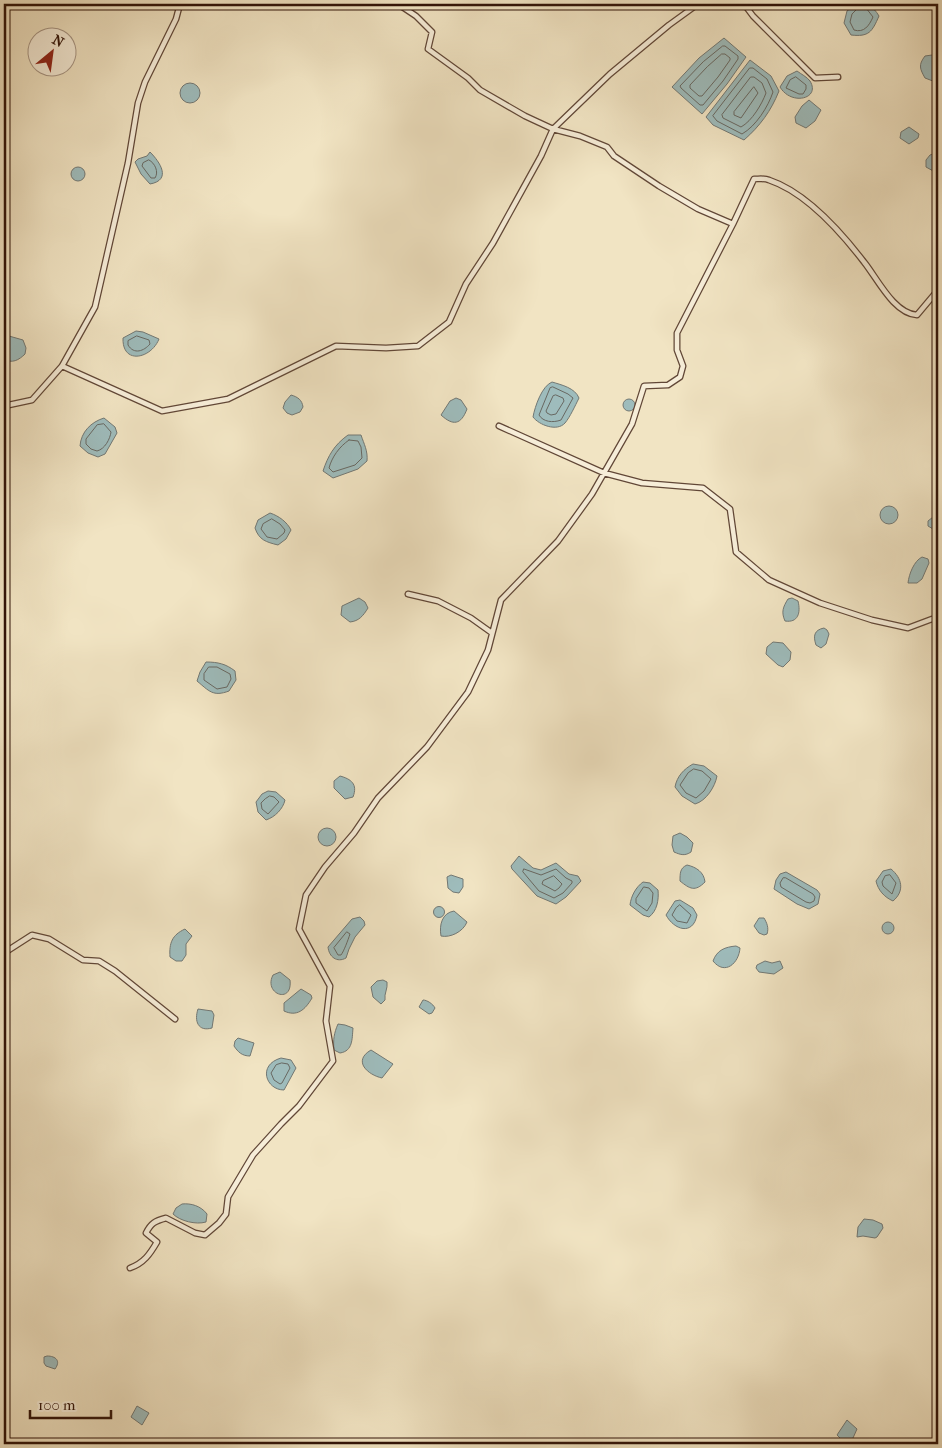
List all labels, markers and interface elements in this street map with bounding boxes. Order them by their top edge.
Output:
north arrow [28,28,78,78]
text: N [49,31,67,51]
scale bar [30,1388,111,1420]
text: 100 m [38,1396,76,1414]

